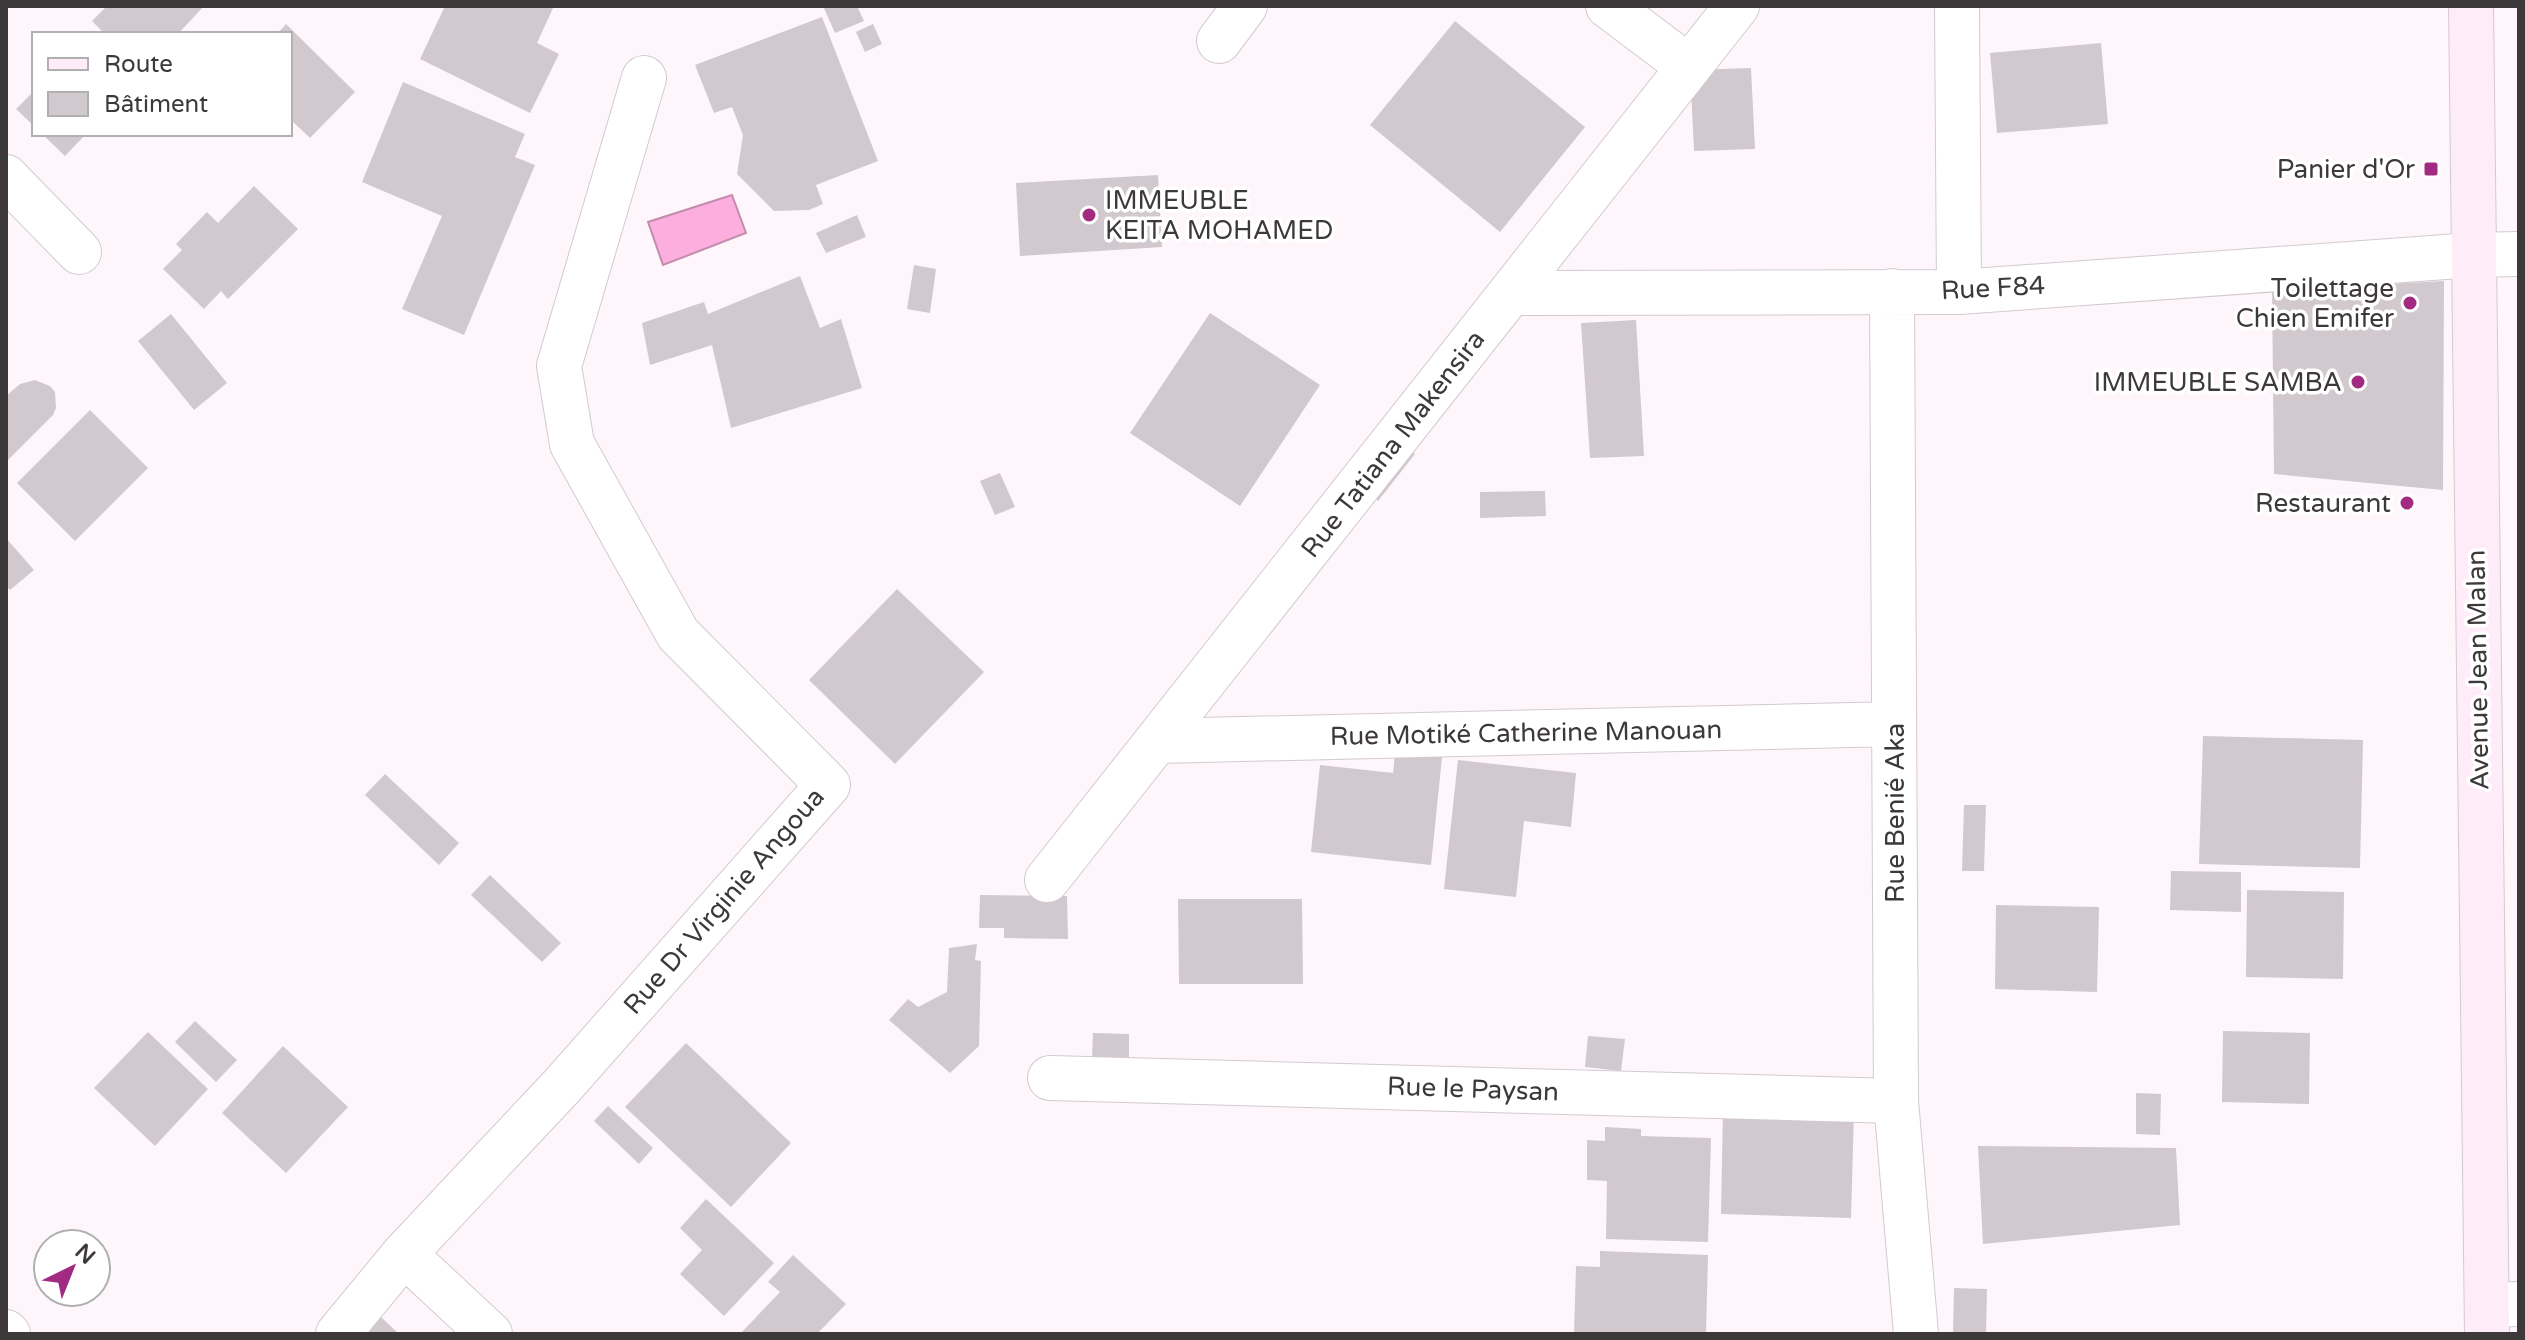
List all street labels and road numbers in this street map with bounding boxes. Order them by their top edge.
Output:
street label: Rue F84 [1940,270,2046,306]
street label: Rue Tatiana Makensira [1295,324,1491,564]
street label: Avenue Jean Malan [2460,549,2496,791]
street label: Rue Motiké Catherine Manouan [1330,714,1722,752]
street label: Rue Benié Aka [1880,723,1911,903]
street label: Rue Dr Virginie Angoua [617,781,831,1021]
street label: Rue le Paysan [1387,1071,1559,1107]

